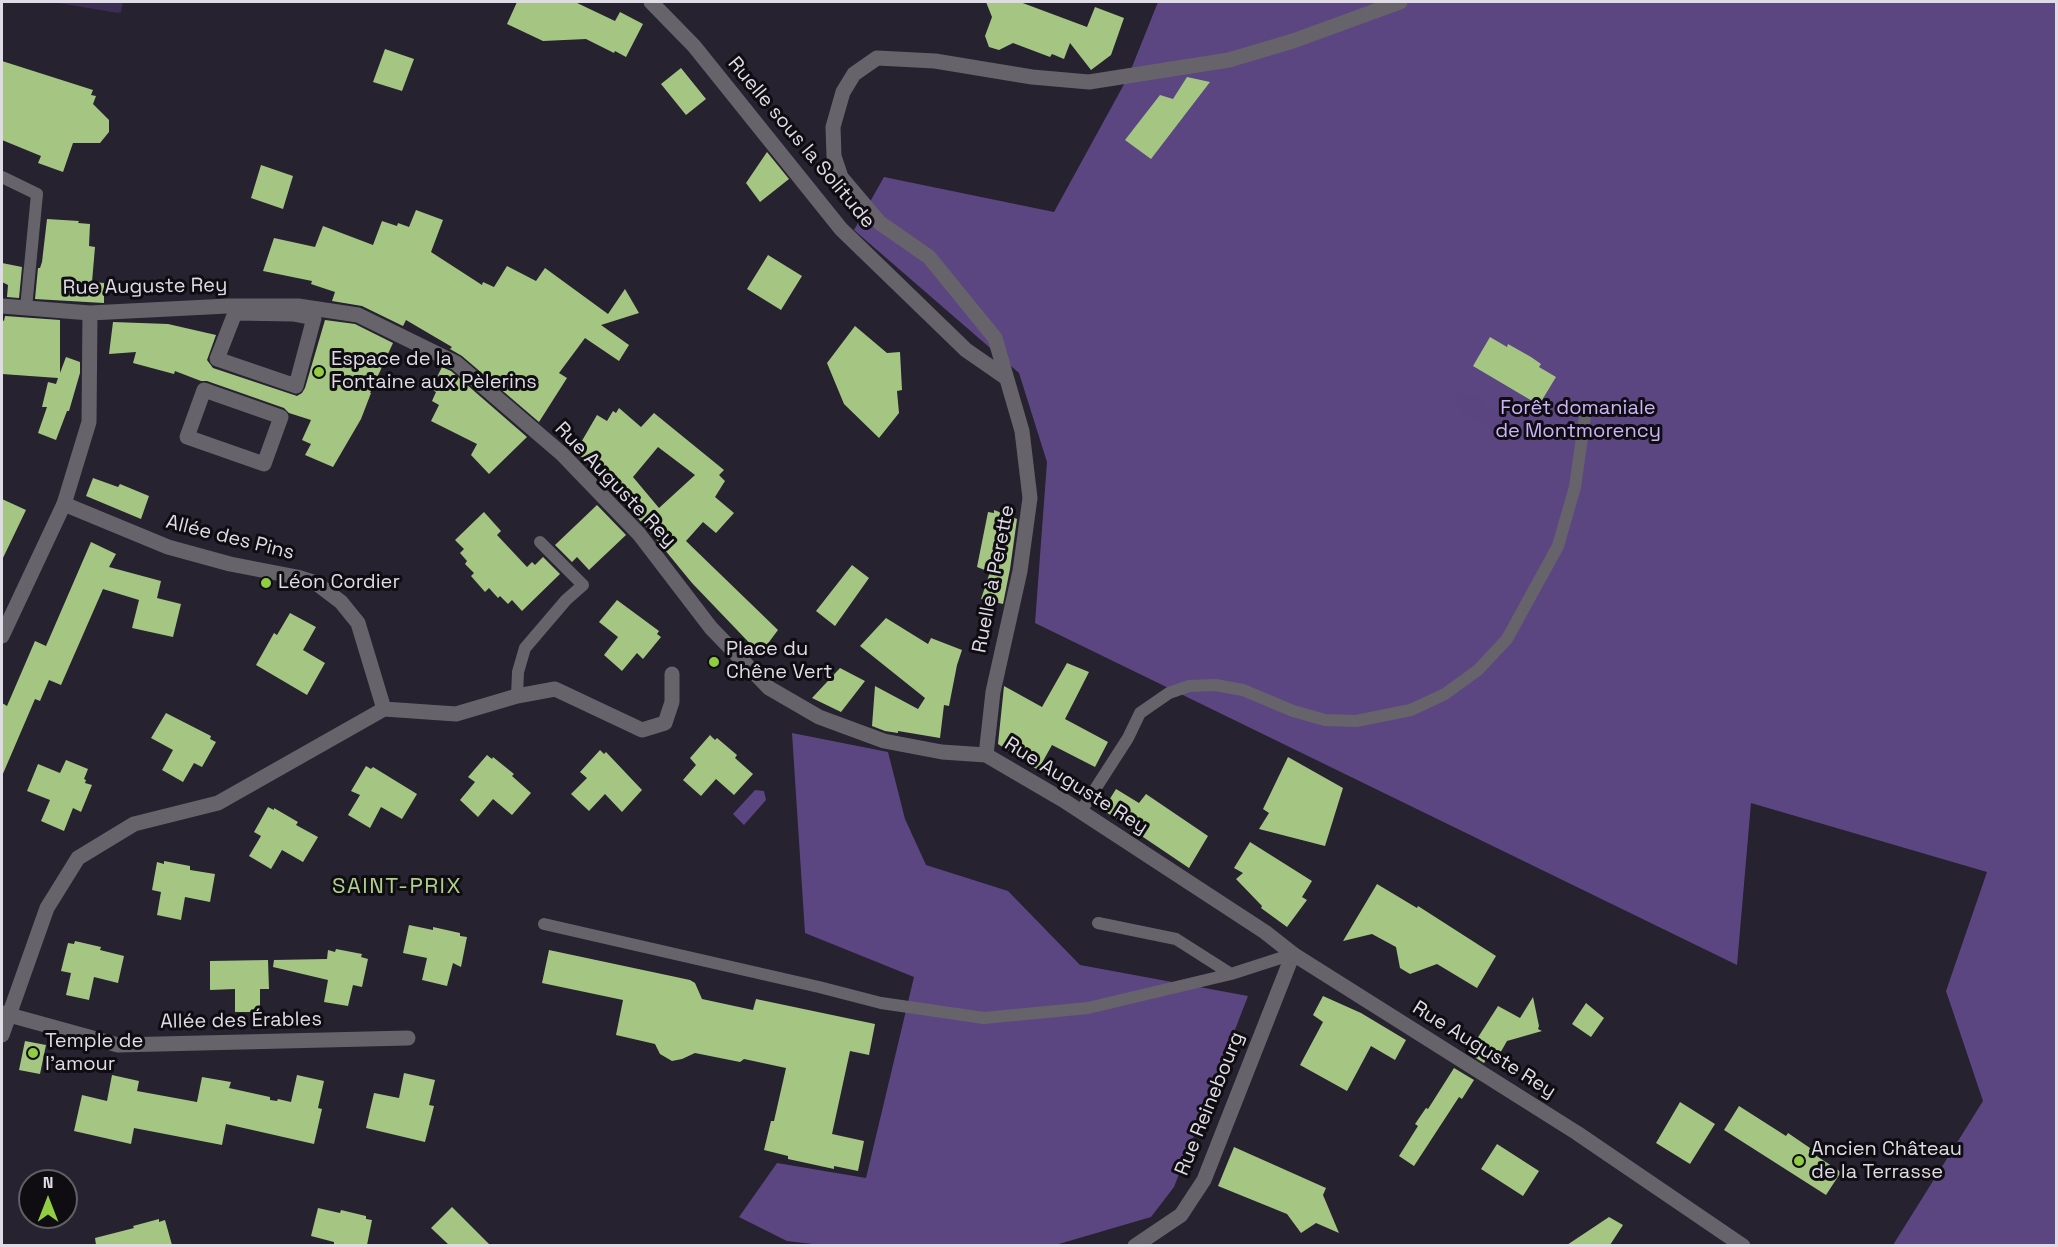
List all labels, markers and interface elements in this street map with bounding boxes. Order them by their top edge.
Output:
street label: Ruelle sous la Solitude [722,52,880,234]
street label: Rue Auguste Rey [63,274,227,300]
place label: Espace de la Fontaine aux Pèlerins [331,348,537,395]
marker: Espace de la Fontaine aux Pèlerins [312,365,326,379]
park label: Forêt domaniale de Montmorency [1495,397,1661,444]
street label: Rue Auguste Rey [549,417,681,553]
street label: Ruelle à Perette [968,503,1020,655]
street label: Allée des Pins [163,510,297,566]
place label: Léon Cordier [278,571,400,595]
marker: Léon Cordier [259,576,273,590]
place label: Place du Chêne Vert [726,638,832,685]
marker: Place du Chêne Vert [707,655,721,669]
street label: Rue Auguste Rey [1000,732,1152,840]
district label: SAINT-PRIX [332,874,462,900]
street label: Rue Auguste Rey [1408,996,1560,1104]
street label: Allée des Érables [160,1008,322,1034]
street label: Rue Reinebourg [1170,1029,1250,1179]
place label: Temple de l'amour [45,1030,143,1077]
marker: Temple de l'amour [26,1046,40,1060]
place label: Ancien Château de la Terrasse [1811,1138,1962,1185]
marker: Ancien Château de la Terrasse [1792,1154,1806,1168]
north arrow [18,1169,78,1229]
text: N [43,1172,53,1193]

